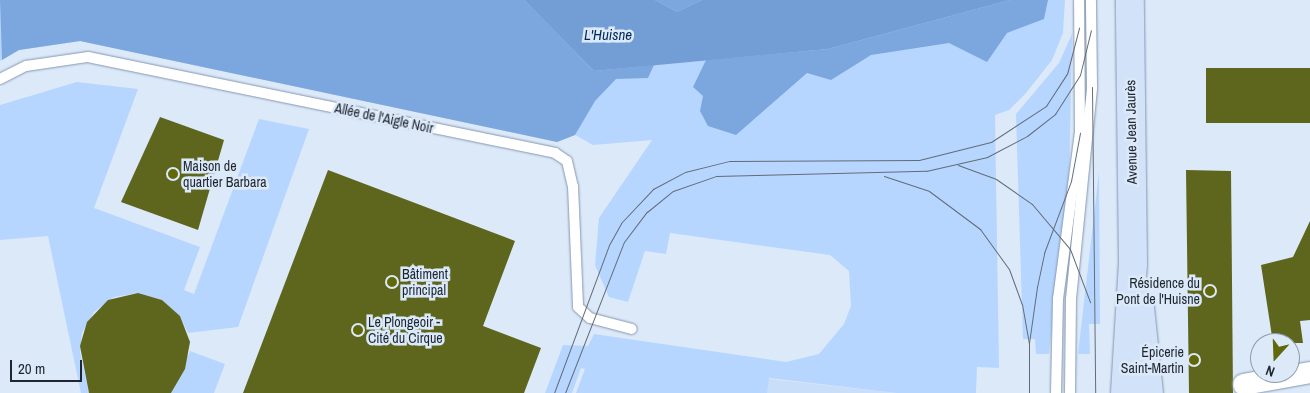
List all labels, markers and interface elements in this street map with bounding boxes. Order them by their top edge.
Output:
water label: L'Huisne [584,26,632,44]
street label: Avenue Jean Jaurès [1122,80,1140,184]
street label: Allée de l'Aigle Noir [333,99,435,137]
place label: Maison de quartier Barbara [183,158,267,190]
marker: Maison de quartier Barbara [167,168,179,180]
place label: Bâtiment principal [402,266,448,298]
place label: Résidence du Pont de l'Huisne [1116,275,1200,308]
marker: Bâtiment principal [386,276,398,288]
marker: Résidence du Pont de l'Huisne [1204,285,1216,297]
place label: Le Plongeoir - Cité du Cirque [368,314,443,347]
marker: Le Plongeoir - Cité du Cirque [352,324,364,336]
north arrow [1250,333,1300,383]
place label: Épicerie Saint-Martin [1121,344,1184,377]
scale bar [12,350,85,382]
marker: Épicerie Saint-Martin [1188,354,1200,366]
text: 20 m [18,358,45,379]
text: N [1263,361,1277,381]

